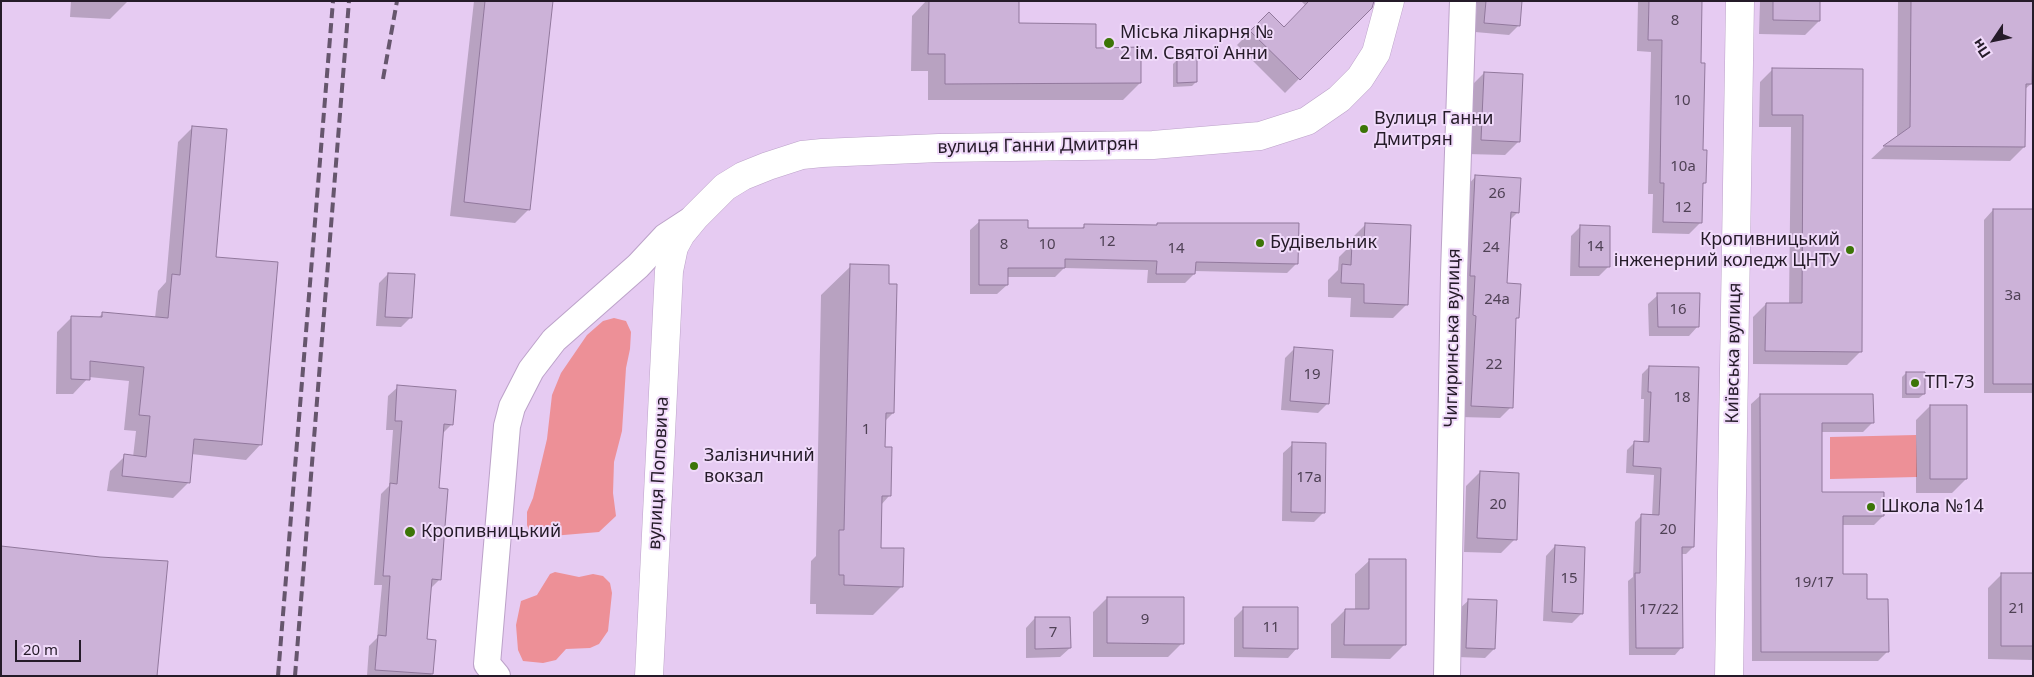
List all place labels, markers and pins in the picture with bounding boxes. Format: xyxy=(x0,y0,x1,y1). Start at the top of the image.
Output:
place label: Міська лікарня № 2 ім. Святої Анни xyxy=(1120,22,1273,64)
marker: Міська лікарня № 2 ім. Святої Анни xyxy=(1102,36,1116,50)
place label: Вулиця Ганни Дмитрян xyxy=(1374,108,1494,150)
marker: Вулиця Ганни Дмитрян xyxy=(1358,123,1370,135)
place label: Кропивницький інженерний коледж ЦНТУ xyxy=(1614,229,1840,272)
place label: Будівельник xyxy=(1270,232,1377,254)
marker: Будівельник xyxy=(1254,237,1266,249)
marker: Кропивницький інженерний коледж ЦНТУ xyxy=(1844,244,1856,256)
place label: ТП-73 xyxy=(1925,372,1975,394)
marker: ТП-73 xyxy=(1909,377,1921,389)
place label: Залізничний вокзал xyxy=(704,445,815,488)
marker: Залізничний вокзал xyxy=(688,460,700,472)
place label: Школа №14 xyxy=(1881,496,1984,518)
marker: Школа №14 xyxy=(1865,501,1877,513)
place label: Кропивницький xyxy=(421,521,561,543)
marker: Кропивницький xyxy=(403,525,417,539)

